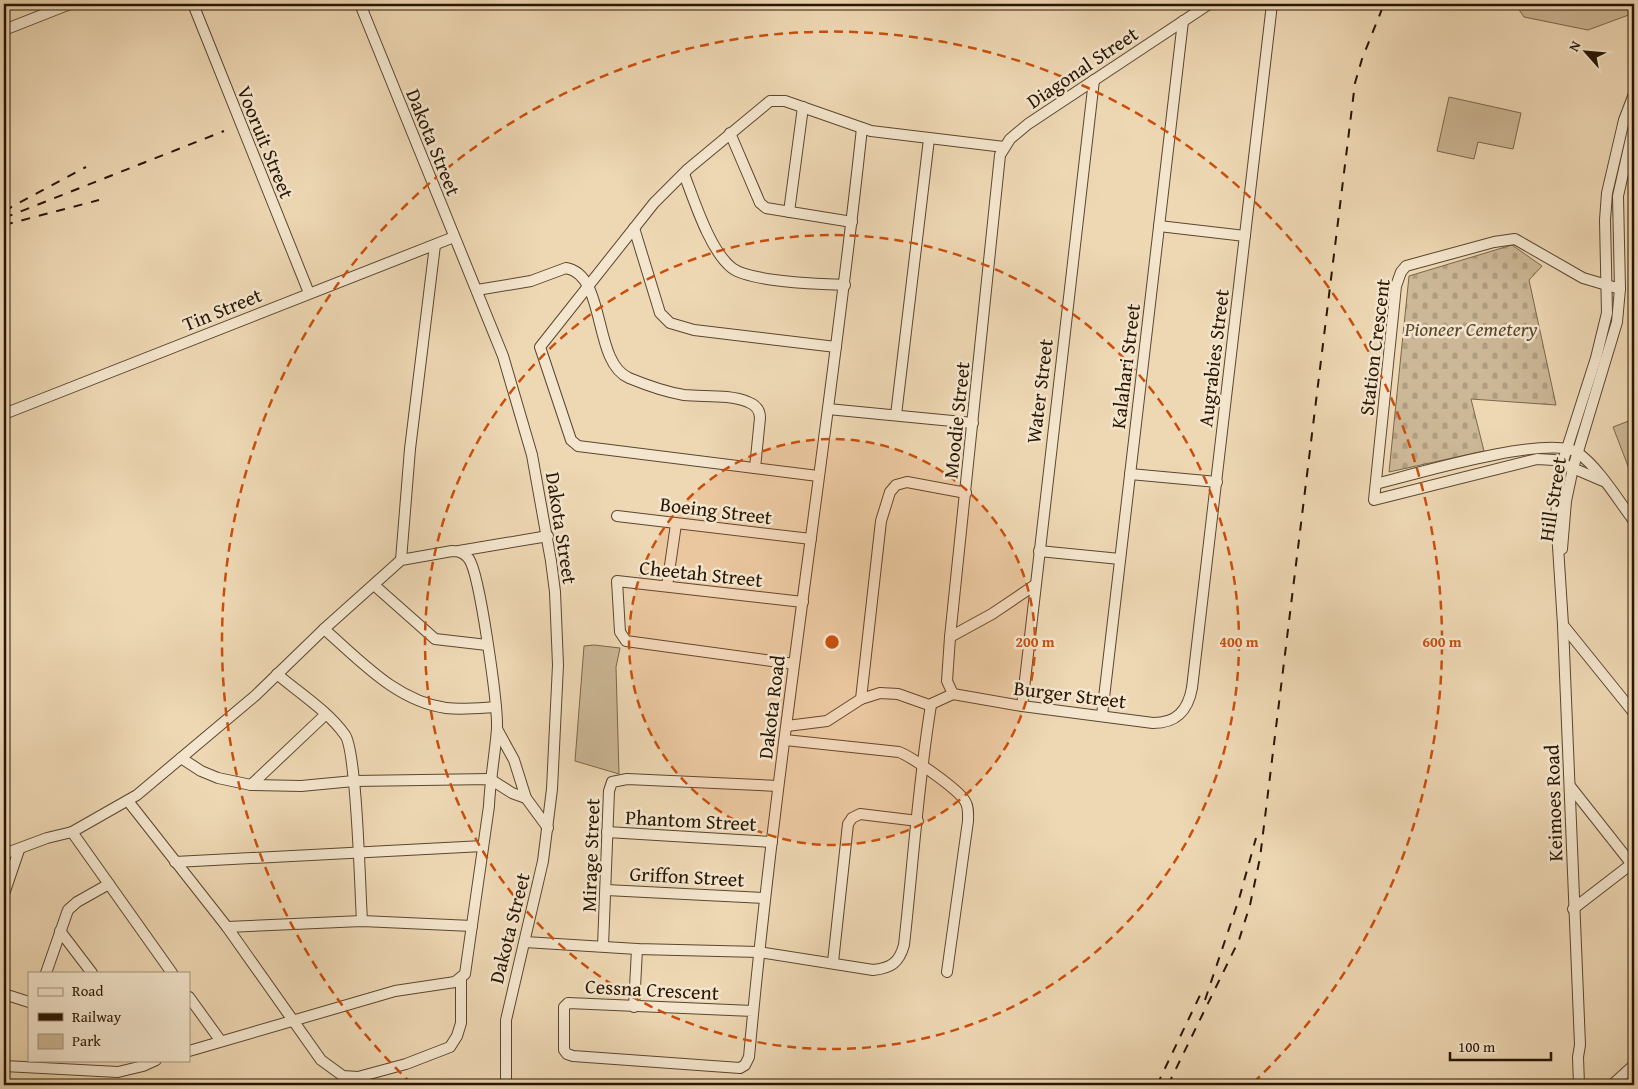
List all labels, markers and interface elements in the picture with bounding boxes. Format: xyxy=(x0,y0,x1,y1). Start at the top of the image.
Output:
street label: Diagonal Street xyxy=(1021,19,1143,115)
north arrow xyxy=(1560,28,1610,78)
text: N xyxy=(1563,37,1586,55)
street label: Vooruit Street xyxy=(230,81,302,203)
street label: Dakota Street xyxy=(399,84,469,200)
street label: Station Crescent xyxy=(1351,277,1397,417)
street label: Tin Street xyxy=(178,280,266,338)
street label: Augrabies Street xyxy=(1190,287,1236,429)
street label: Kalahari Street xyxy=(1103,302,1147,430)
park label: Pioneer Cemetery xyxy=(1404,314,1537,343)
street label: Water Street xyxy=(1018,337,1060,445)
street label: Moodie Street xyxy=(935,360,977,480)
street label: Hill Street xyxy=(1531,455,1573,543)
street label: Dakota Street xyxy=(539,470,585,586)
street label: Boeing Street xyxy=(658,489,774,531)
street label: Cheetah Street xyxy=(638,552,764,594)
text: 200 m xyxy=(1015,631,1055,652)
text: 400 m xyxy=(1219,631,1259,652)
text: 600 m xyxy=(1422,631,1462,652)
centre of rings xyxy=(823,633,841,651)
street label: Dakota Road xyxy=(750,653,792,761)
street label: Burger Street xyxy=(1012,673,1128,715)
street label: Keimoes Road xyxy=(1536,744,1570,862)
street label: Mirage Street xyxy=(574,798,606,912)
street label: Phantom Street xyxy=(625,802,757,838)
street label: Griffon Street xyxy=(629,859,745,893)
street label: Dakota Street xyxy=(481,870,537,986)
street label: Cessna Crescent xyxy=(584,971,720,1007)
legend xyxy=(28,972,190,1062)
text: Road xyxy=(72,980,103,1001)
text: Railway xyxy=(72,1006,122,1027)
scale bar xyxy=(1450,1029,1552,1061)
text: Park xyxy=(72,1030,101,1051)
text: 100 m xyxy=(1458,1036,1496,1057)

